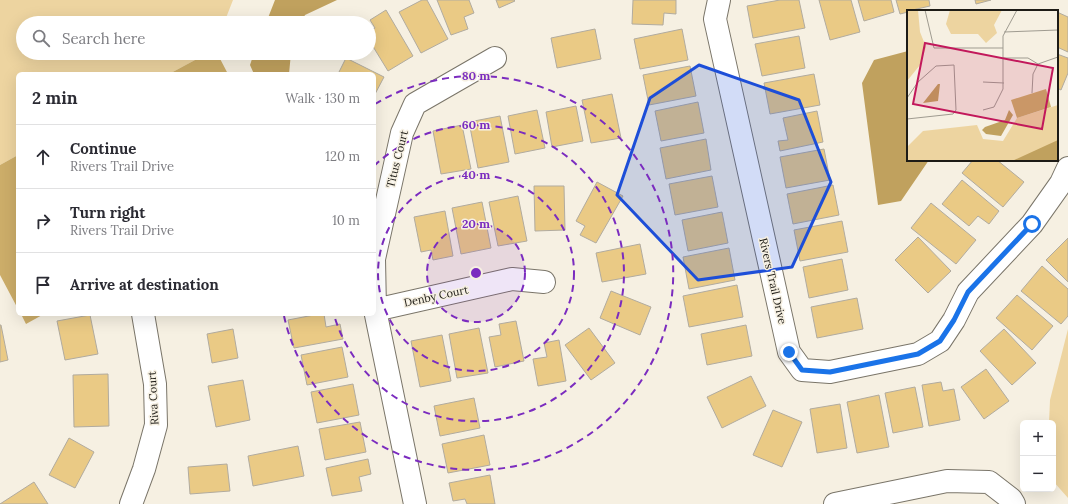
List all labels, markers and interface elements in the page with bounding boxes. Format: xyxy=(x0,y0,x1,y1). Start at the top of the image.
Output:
inset map xyxy=(907,10,1058,161)
search box xyxy=(16,16,376,60)
icon: search xyxy=(30,27,52,49)
text: Search here xyxy=(62,29,145,48)
text: 80 m xyxy=(462,68,490,83)
text: 2 min xyxy=(32,87,78,109)
text: Walk · 130 m xyxy=(285,90,360,107)
text: 60 m xyxy=(462,117,490,132)
street label: Titus Court xyxy=(383,128,411,189)
text: Continue xyxy=(70,139,136,158)
icon: ahead xyxy=(32,146,54,168)
text: 120 m xyxy=(325,148,360,165)
text: Rivers Trail Drive xyxy=(70,158,174,175)
text: 40 m xyxy=(462,167,490,182)
text: Turn right xyxy=(70,203,146,222)
icon: right xyxy=(32,210,54,232)
text: 10 m xyxy=(332,212,360,229)
route start xyxy=(1023,215,1041,233)
text: 20 m xyxy=(462,216,490,231)
text: Rivers Trail Drive xyxy=(70,222,174,239)
street label: Rivers Trail Drive xyxy=(756,237,790,325)
centre of rings xyxy=(469,266,483,280)
icon: arrive xyxy=(32,274,54,296)
text: Arrive at destination xyxy=(70,275,219,294)
street label: Denby Court xyxy=(402,282,470,310)
route end xyxy=(780,343,798,361)
street label: Riva Court xyxy=(145,370,161,425)
map controls xyxy=(1020,420,1056,492)
button: + xyxy=(1020,420,1056,456)
button: − xyxy=(1020,456,1056,492)

